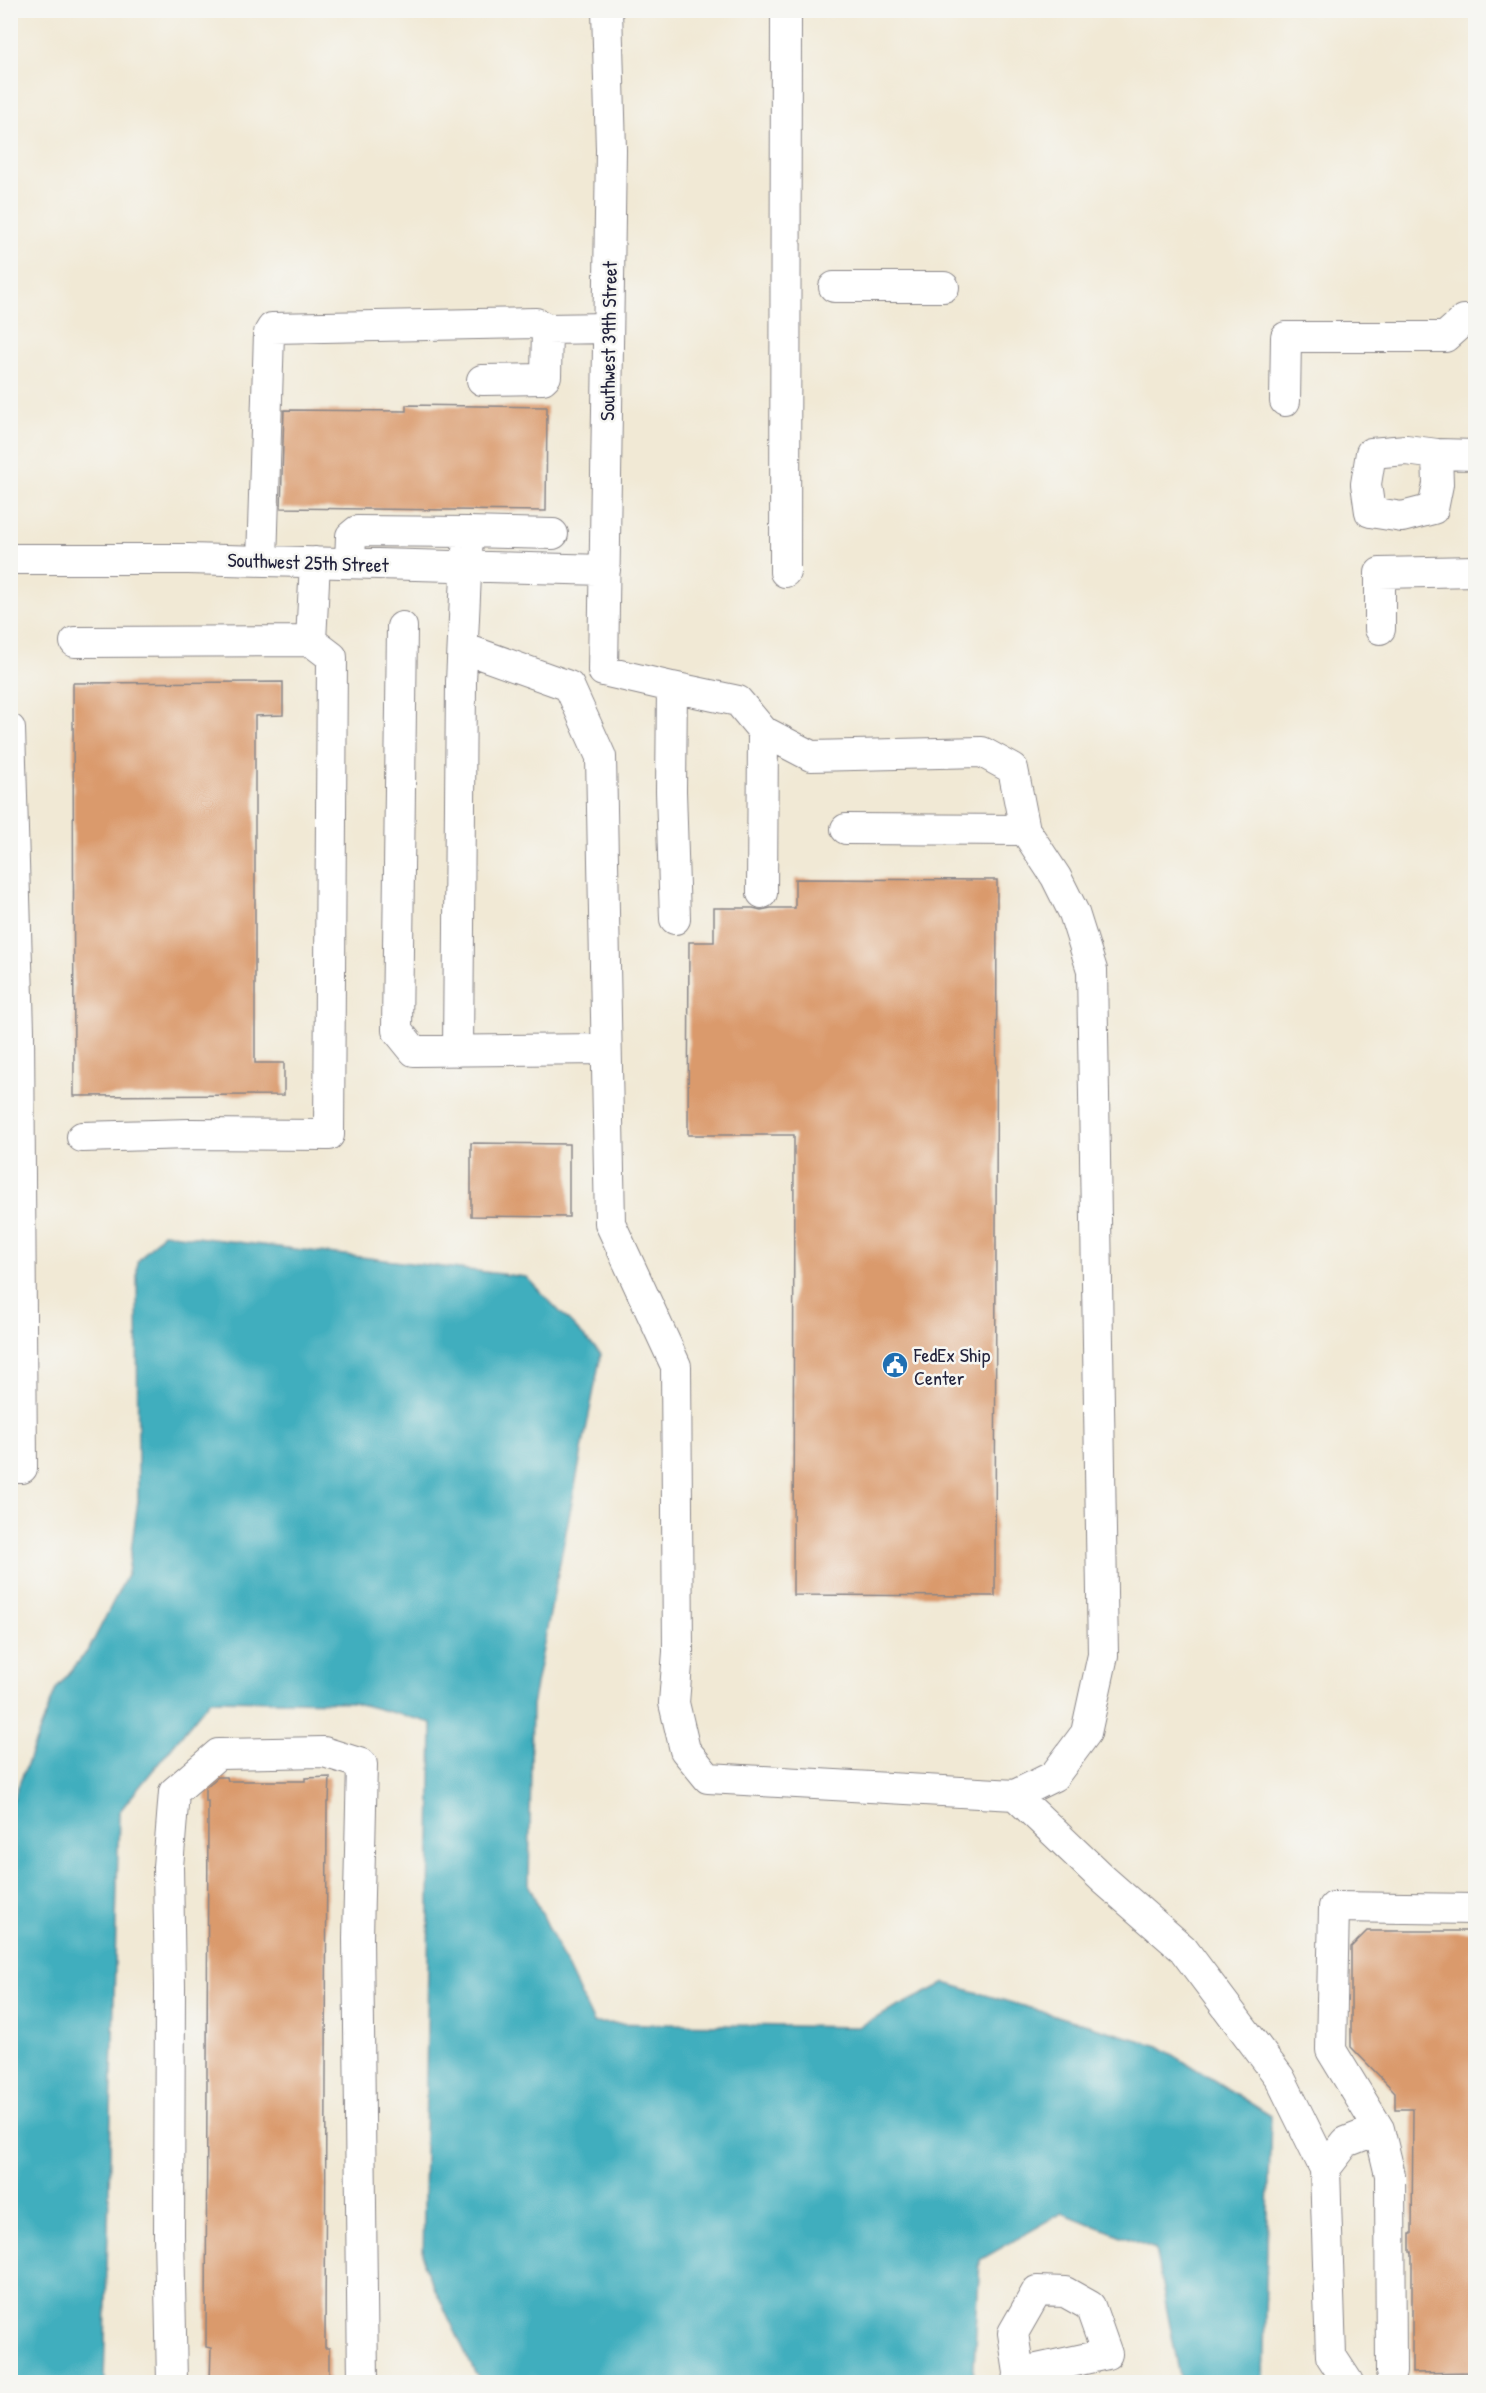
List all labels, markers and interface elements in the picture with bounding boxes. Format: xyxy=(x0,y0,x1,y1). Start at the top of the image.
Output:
street label: Southwest 39th Street xyxy=(593,260,623,421)
street label: Southwest 25th Street xyxy=(227,546,390,578)
place label: FedEx Ship Center xyxy=(913,1341,991,1391)
public building icon: FedEx Ship Center xyxy=(880,1350,910,1380)

